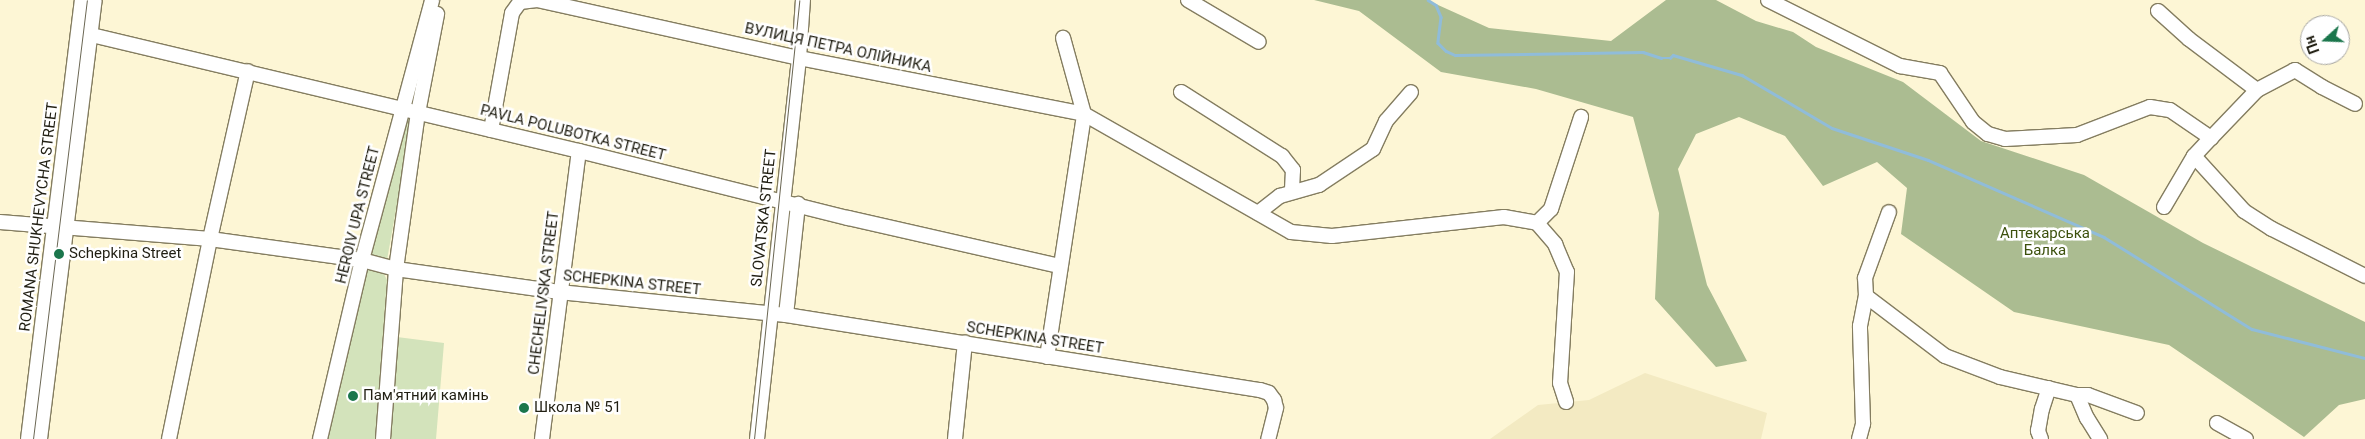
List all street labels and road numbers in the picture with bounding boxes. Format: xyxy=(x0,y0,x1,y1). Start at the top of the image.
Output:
street label: ВУЛИЦЯ ПЕТРА ОЛІЙНИКА xyxy=(743,19,933,77)
street label: ROMANA SHUKHEVYCHA STREET xyxy=(16,101,62,333)
street label: PAVLA POLUBOTKA STREET xyxy=(478,101,668,165)
street label: HEROIV UPA STREET xyxy=(332,144,384,286)
street label: SLOVATSKA STREET xyxy=(748,148,780,288)
street label: CHECHELIVSKA STREET xyxy=(525,210,563,376)
street label: SCHEPKINA STREET xyxy=(562,267,702,299)
street label: SCHEPKINA STREET xyxy=(965,318,1105,358)

